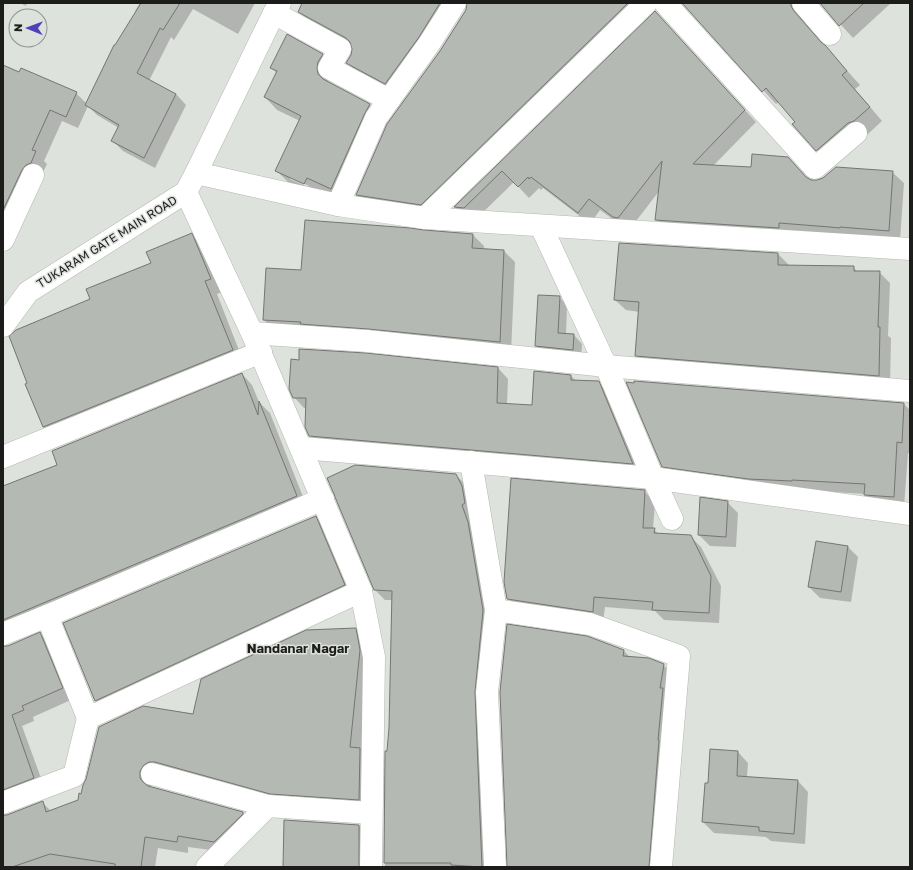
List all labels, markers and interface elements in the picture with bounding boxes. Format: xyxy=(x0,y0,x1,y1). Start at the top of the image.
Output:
north arrow xyxy=(8,8,48,48)
text: N xyxy=(11,24,24,32)
street label: TUKARAM GATE MAIN ROAD xyxy=(34,192,180,291)
district label: Nandanar Nagar xyxy=(247,640,349,656)

